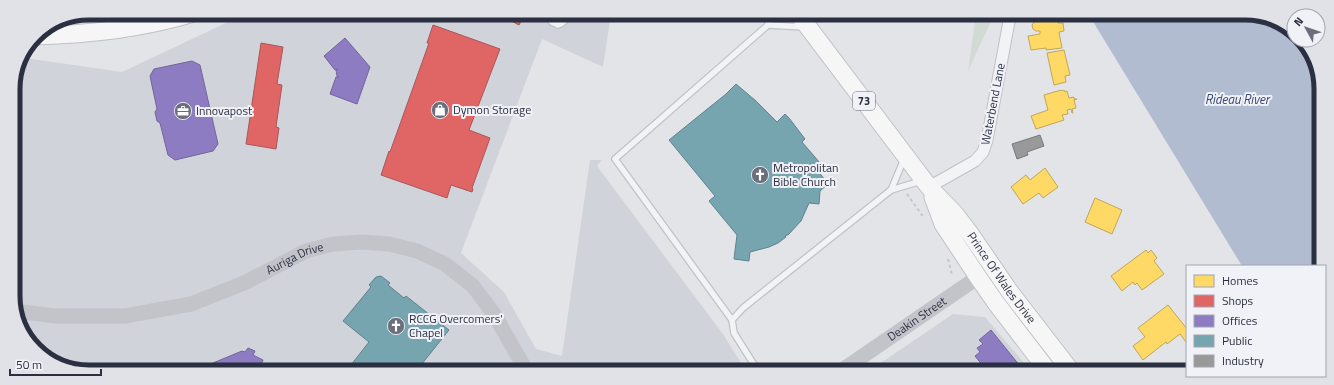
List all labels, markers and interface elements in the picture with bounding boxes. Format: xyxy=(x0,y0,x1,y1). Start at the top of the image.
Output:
north arrow xyxy=(1286,8,1326,48)
text: N xyxy=(1290,14,1307,30)
street label: Waterbend Lane xyxy=(975,61,1010,146)
water label: Rideau River xyxy=(1205,89,1271,109)
road number: 73 xyxy=(853,92,875,110)
shop icon: Dymon Storage xyxy=(430,100,450,120)
place label: Dymon Storage xyxy=(453,100,531,119)
office icon: Innovapost xyxy=(173,101,193,121)
place label: Innovapost xyxy=(196,101,253,120)
place label: Metropolitan Bible Church xyxy=(773,158,838,191)
church icon: Metropolitan Bible Church xyxy=(750,165,770,185)
street label: Prince Of Wales Drive xyxy=(963,228,1041,327)
street label: Auriga Drive xyxy=(262,237,325,279)
legend xyxy=(1186,265,1326,377)
text: Homes xyxy=(1222,271,1258,290)
street label: Deakin Street xyxy=(883,291,951,346)
text: Shops xyxy=(1222,291,1254,310)
place label: RCCG Overcomers' Chapel xyxy=(409,309,503,342)
text: Offices xyxy=(1222,311,1258,330)
church icon: RCCG Overcomers' Chapel xyxy=(386,316,406,336)
text: Public xyxy=(1222,331,1252,350)
scale bar xyxy=(10,351,101,377)
text: Industry xyxy=(1222,351,1264,370)
text: 50 m xyxy=(16,355,42,374)

